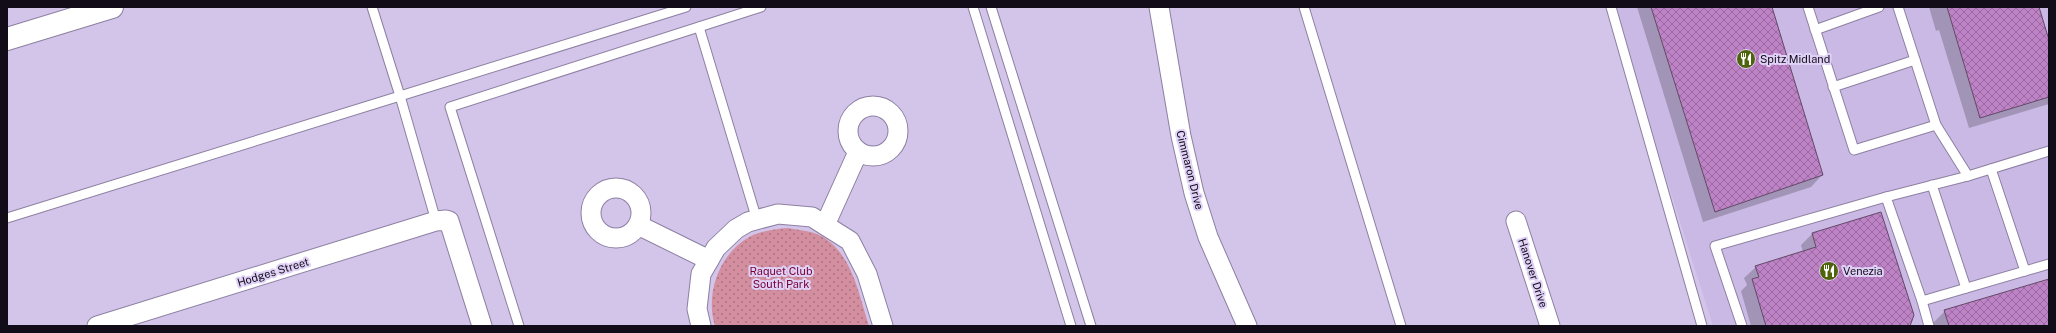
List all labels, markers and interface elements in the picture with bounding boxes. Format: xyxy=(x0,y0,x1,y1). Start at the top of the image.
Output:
restaurant icon: Spitz Midland xyxy=(1735,48,1757,70)
place label: Spitz Midland xyxy=(1760,53,1830,65)
street label: Cimmaron Drive xyxy=(1174,129,1206,211)
street label: Hanover Drive xyxy=(1516,237,1550,309)
street label: Hodges Street xyxy=(236,255,310,289)
restaurant icon: Venezia xyxy=(1818,260,1840,282)
park label: Raquet Club South Park xyxy=(749,265,813,290)
place label: Venezia xyxy=(1843,265,1883,277)

